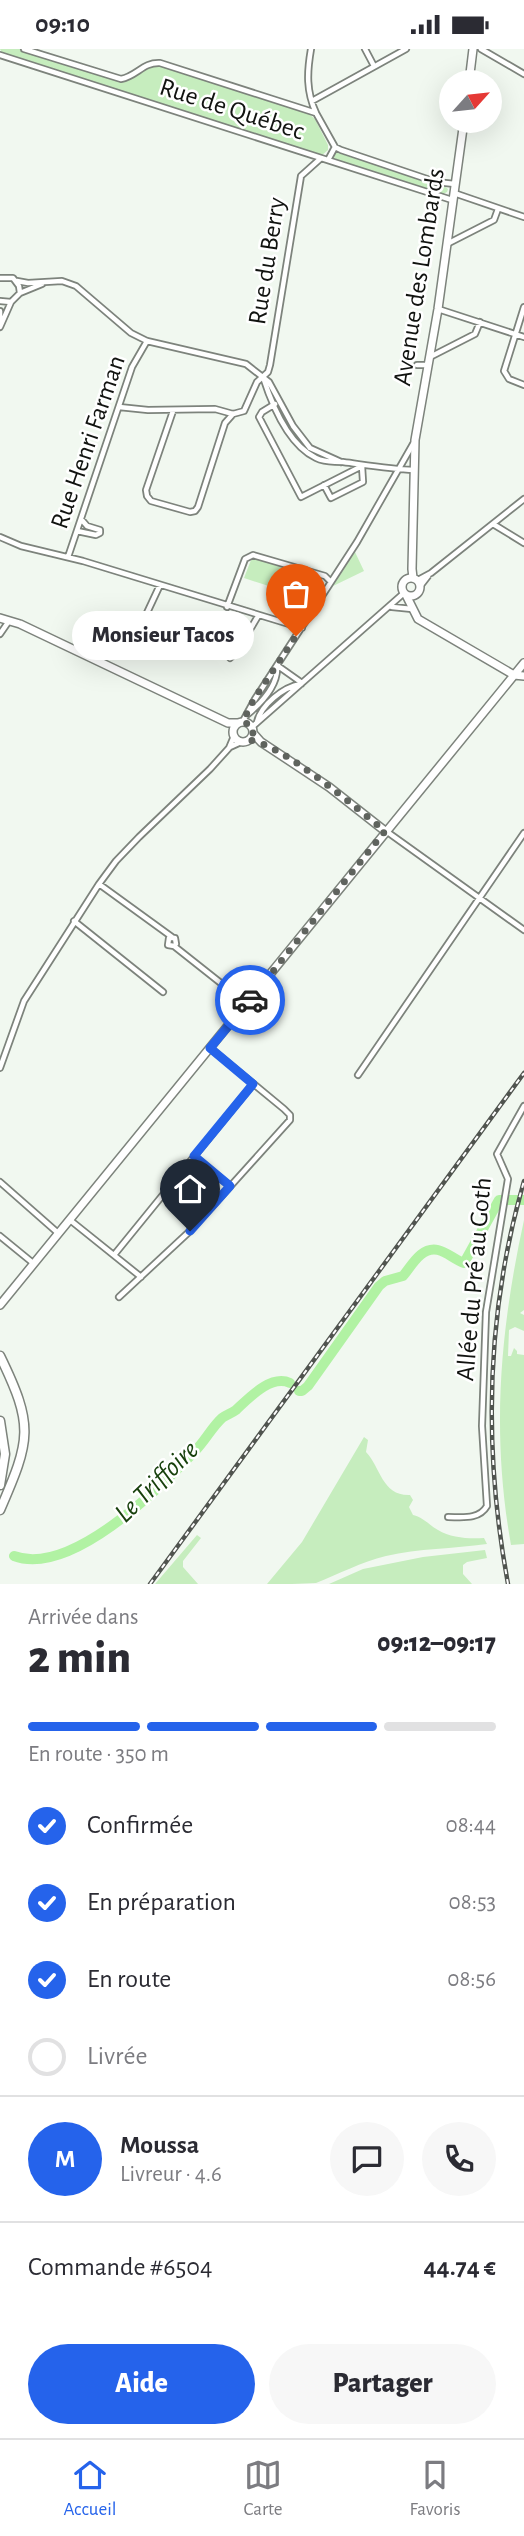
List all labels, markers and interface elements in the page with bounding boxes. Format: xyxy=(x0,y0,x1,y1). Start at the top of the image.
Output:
text: 09:10 xyxy=(35,11,90,37)
north arrow xyxy=(439,70,502,133)
map controls xyxy=(439,70,502,133)
street label: Rue de Québec xyxy=(156,73,308,145)
street label: Avenue des Lombards xyxy=(389,166,449,388)
street label: Rue du Berry xyxy=(244,196,290,326)
street label: Rue Henri Farman xyxy=(46,352,130,532)
pin xyxy=(266,564,326,636)
icon: bag xyxy=(277,575,315,613)
callout: Monsieur Tacos xyxy=(72,611,254,661)
text: Monsieur Tacos xyxy=(92,624,234,647)
courier xyxy=(215,965,285,1035)
icon: car xyxy=(231,981,269,1019)
pin xyxy=(160,1159,220,1231)
icon: home xyxy=(171,1170,209,1208)
street label: Allée du Pré au Goth xyxy=(452,1176,496,1382)
water label: Le Triffoire xyxy=(110,1436,204,1528)
text: Arrivée dans xyxy=(28,1606,139,1629)
text: 09:12–09:17 xyxy=(377,1630,496,1656)
text: 2 min xyxy=(28,1635,131,1681)
text: En route · 350 m xyxy=(28,1743,169,1766)
icon: check xyxy=(28,1807,66,1845)
text: Confirmée xyxy=(87,1812,193,1838)
text: 08:44 xyxy=(446,1814,496,1837)
icon: check xyxy=(28,1884,66,1922)
text: En préparation xyxy=(87,1889,236,1915)
text: 08:53 xyxy=(449,1891,496,1914)
icon: check xyxy=(28,1961,66,1999)
text: En route xyxy=(87,1966,171,1992)
text: 08:56 xyxy=(447,1968,496,1991)
text: Livrée xyxy=(87,2043,147,2069)
button: chat xyxy=(330,2122,404,2196)
button: phone xyxy=(422,2122,496,2196)
text: Moussa xyxy=(120,2132,199,2158)
text: M xyxy=(55,2146,75,2172)
text: Livreur · 4.6 xyxy=(120,2163,222,2186)
text: Commande #6504 xyxy=(28,2254,213,2280)
text: 44.74 € xyxy=(424,2254,496,2280)
button: Aide xyxy=(28,2344,255,2424)
button: Partager xyxy=(269,2344,496,2424)
tab: Accueil xyxy=(63,2456,116,2521)
tab: Carte xyxy=(243,2456,283,2521)
tab: Favoris xyxy=(410,2456,461,2521)

